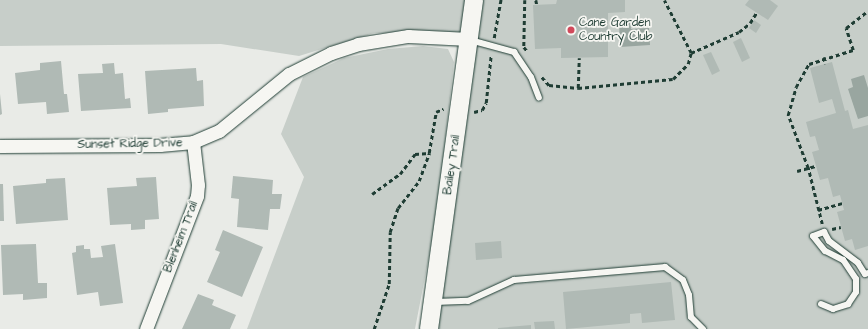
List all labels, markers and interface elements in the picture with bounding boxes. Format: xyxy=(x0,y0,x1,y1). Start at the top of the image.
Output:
place label: Cane Garden Country Club xyxy=(579,16,652,44)
marker: Cane Garden Country Club xyxy=(566,25,576,35)
street label: Bailey Trail xyxy=(441,134,463,196)
street label: Sunset Ridge Drive xyxy=(77,136,183,152)
street label: Blenheim Trail xyxy=(161,199,201,275)

